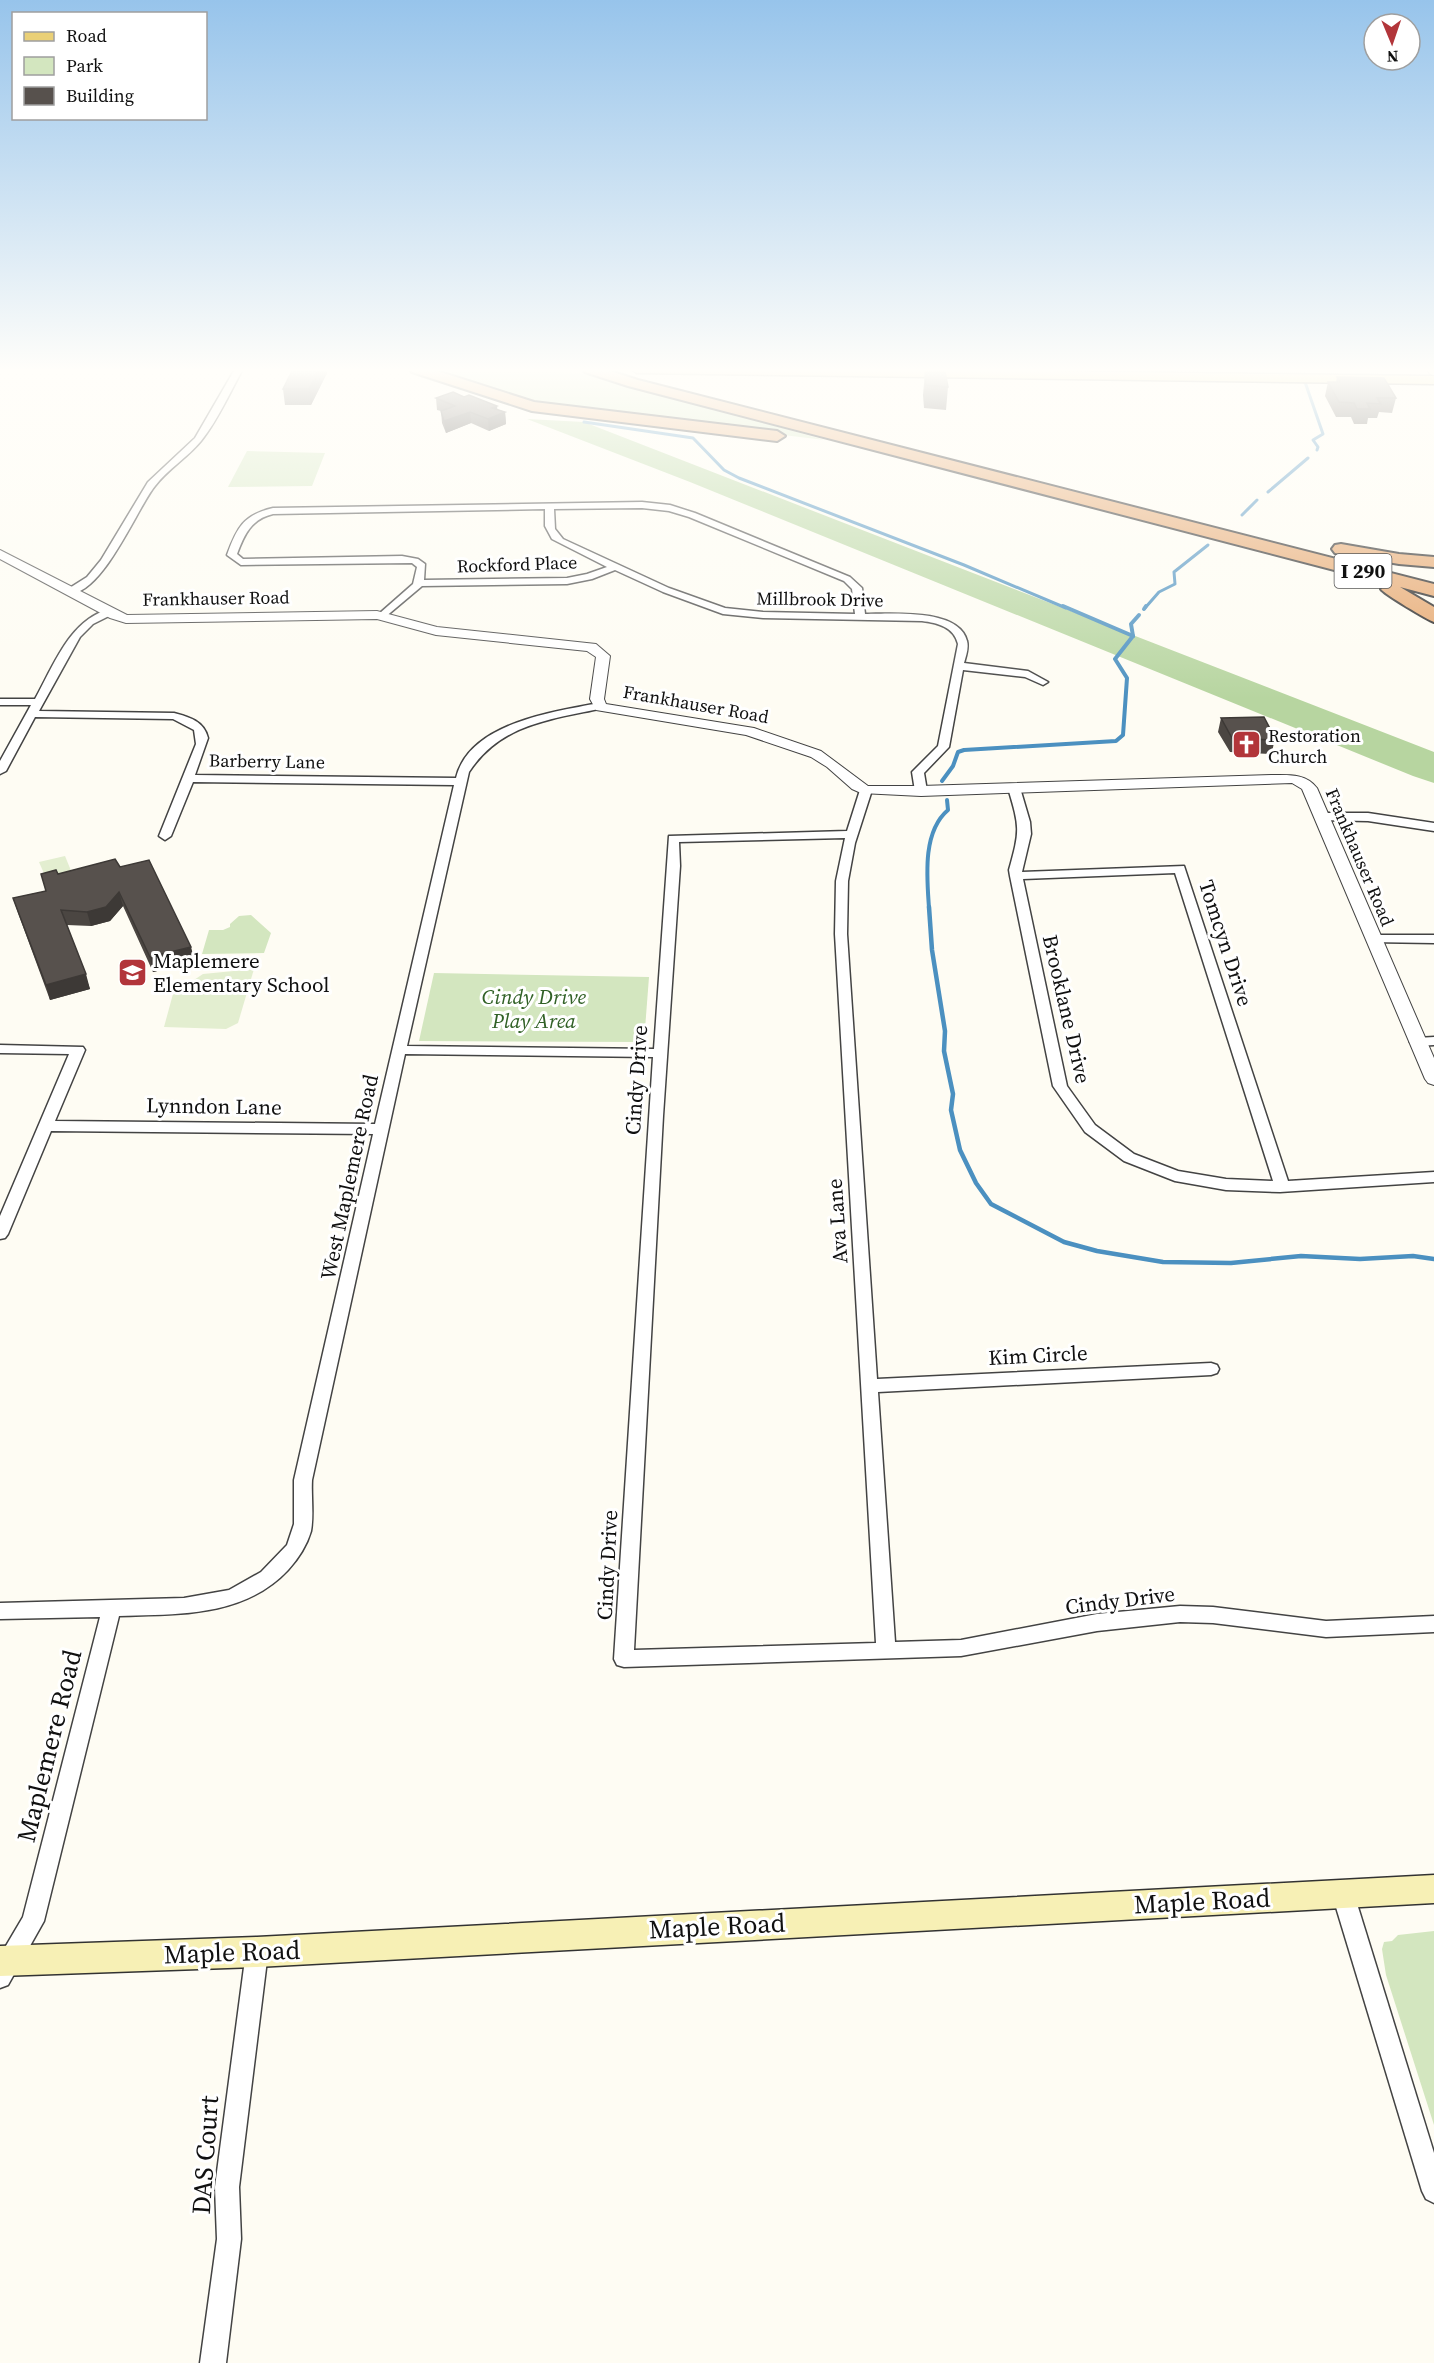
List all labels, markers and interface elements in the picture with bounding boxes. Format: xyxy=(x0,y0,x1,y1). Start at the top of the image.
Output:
legend xyxy=(12,12,207,120)
north arrow xyxy=(1362,12,1422,72)
text: Road xyxy=(66,23,107,48)
text: N xyxy=(1386,46,1399,68)
text: Park xyxy=(66,53,103,78)
text: Building xyxy=(66,83,134,108)
street label: Rockford Place xyxy=(456,549,578,579)
road number: I 290 xyxy=(1334,554,1392,588)
street label: Frankhauser Road xyxy=(142,584,290,612)
street label: Millbrook Drive xyxy=(756,585,884,613)
street label: Frankhauser Road xyxy=(621,679,771,729)
place label: Restoration Church xyxy=(1268,723,1361,769)
church icon: Restoration Church xyxy=(1231,729,1263,761)
street label: Barberry Lane xyxy=(209,747,325,775)
street label: Frankhauser Road xyxy=(1320,784,1400,930)
street label: Tomcyn Drive xyxy=(1192,876,1260,1010)
street label: Brooklane Drive xyxy=(1036,932,1098,1086)
place label: Maplemere Elementary School xyxy=(153,946,330,999)
school or university icon: Maplemere Elementary School xyxy=(116,956,148,988)
park label: Cindy Drive Play Area xyxy=(482,982,587,1035)
street label: Cindy Drive xyxy=(618,1024,654,1136)
street label: West Maplemere Road xyxy=(313,1071,385,1282)
street label: Lynndon Lane xyxy=(146,1090,282,1122)
street label: Ava Lane xyxy=(820,1178,854,1264)
street label: Kim Circle xyxy=(988,1338,1088,1372)
street label: Cindy Drive xyxy=(590,1509,624,1621)
street label: Cindy Drive xyxy=(1064,1579,1176,1621)
street label: Maplemere Road xyxy=(8,1646,90,1846)
street label: Maple Road xyxy=(1133,1879,1271,1923)
street label: Maple Road xyxy=(648,1904,786,1948)
street label: Maple Road xyxy=(163,1932,301,1972)
street label: DAS Court xyxy=(183,2094,227,2216)

